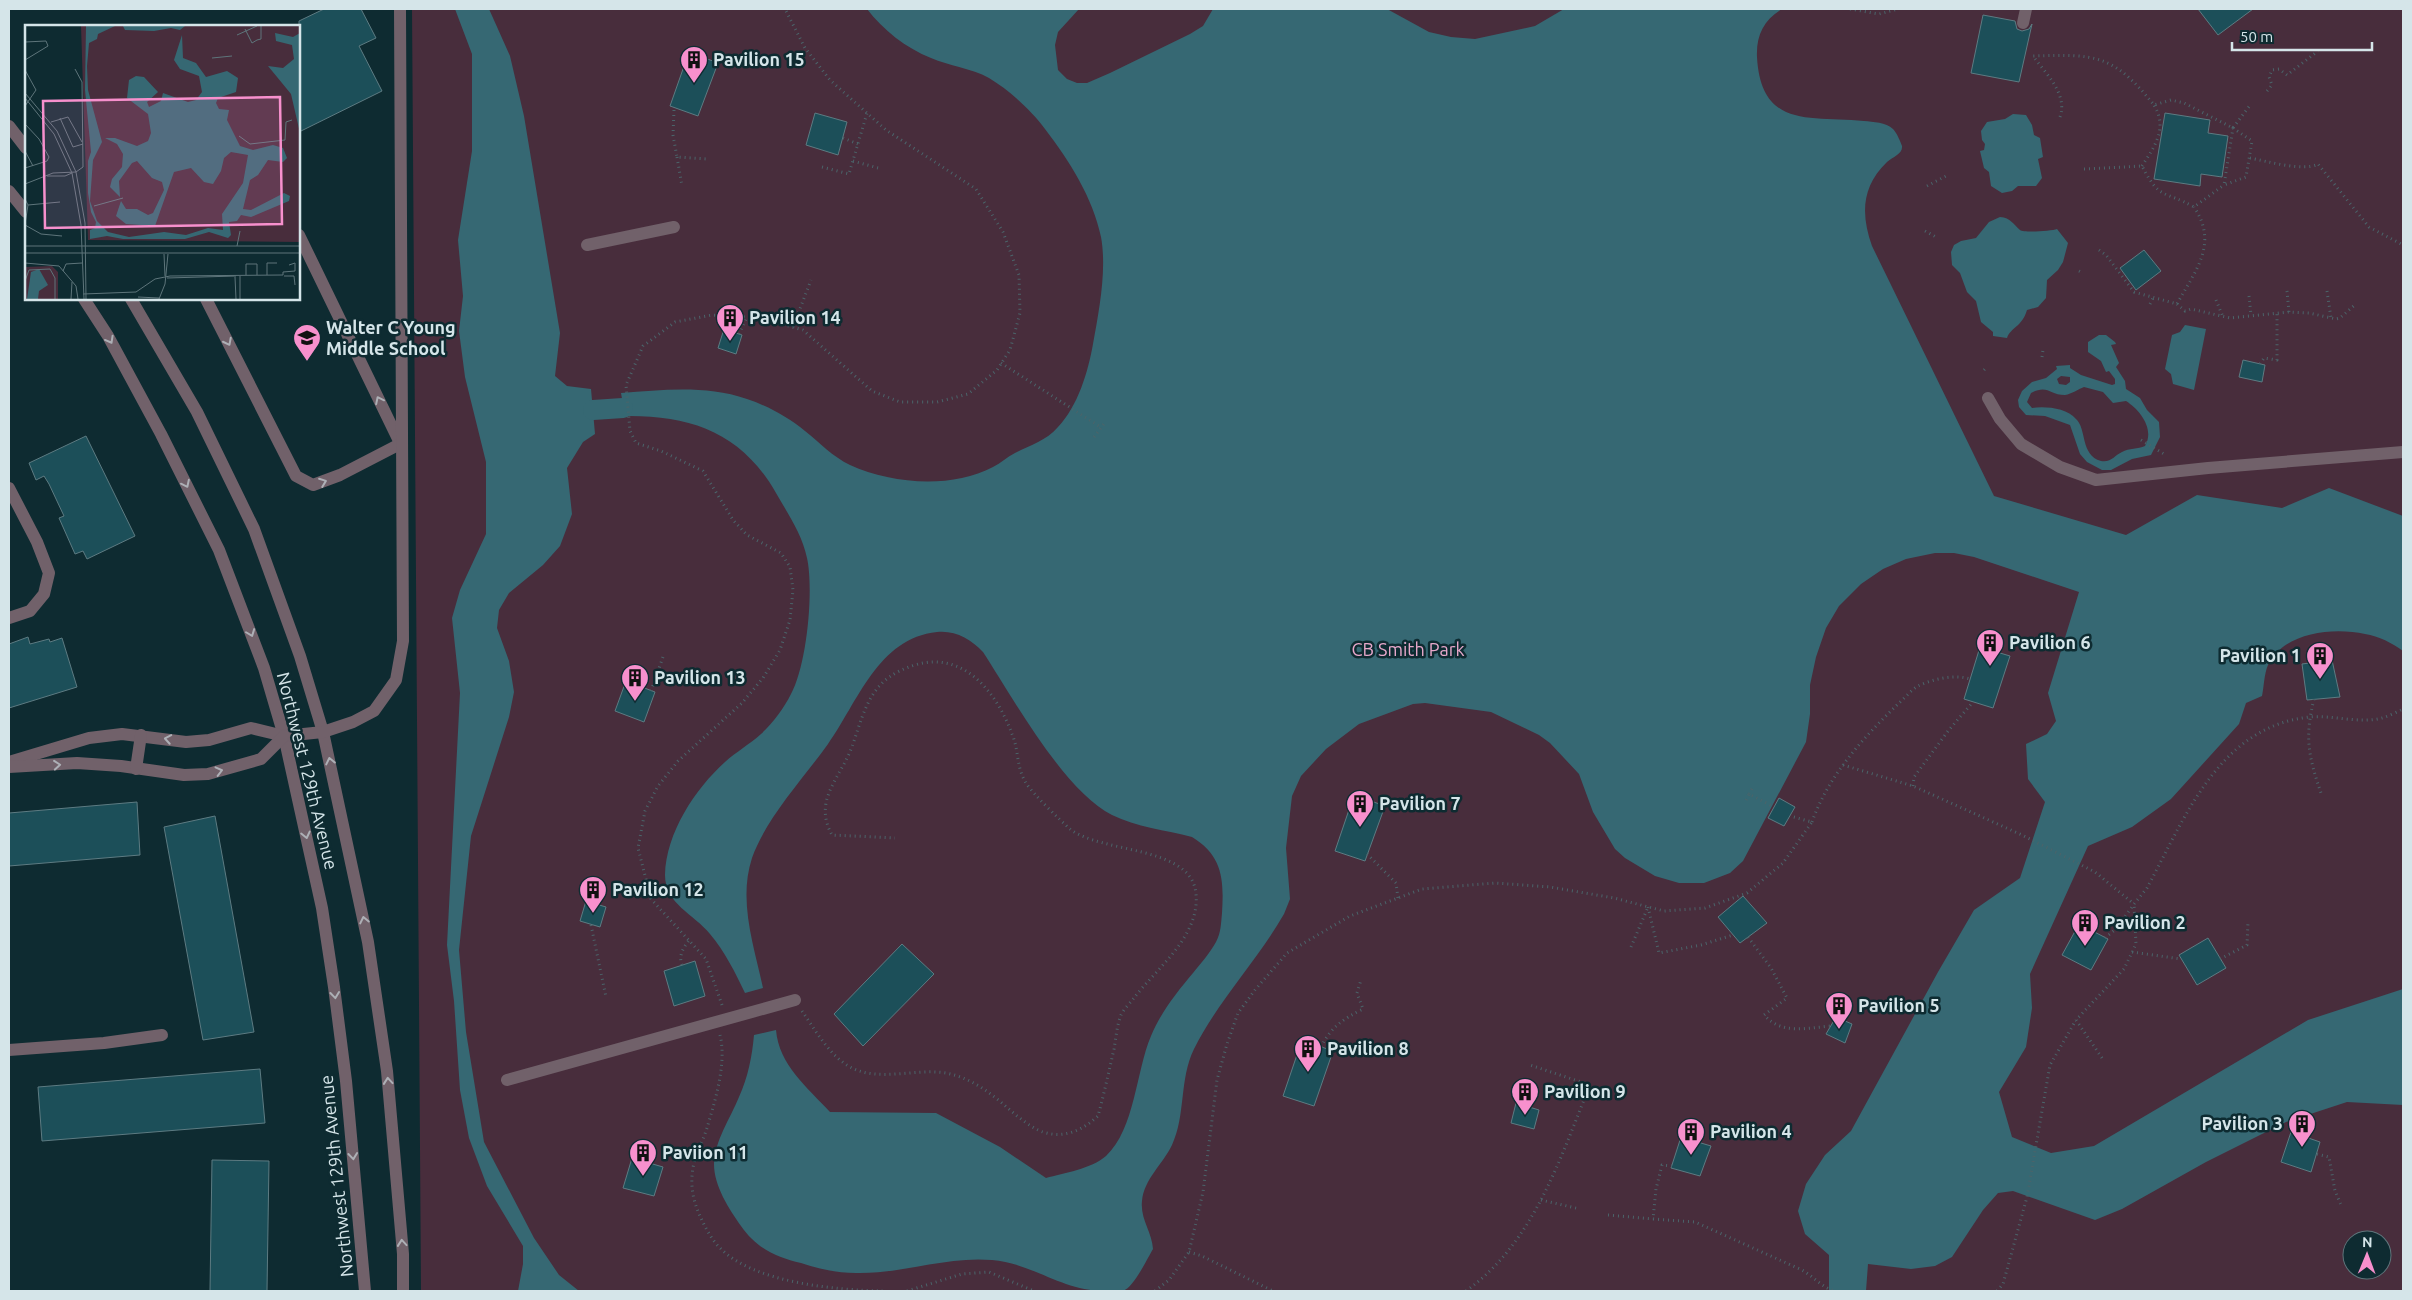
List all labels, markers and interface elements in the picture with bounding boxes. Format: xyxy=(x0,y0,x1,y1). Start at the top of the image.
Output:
scale bar xyxy=(2232,20,2372,52)
inset map xyxy=(25,25,300,300)
text: 50 m xyxy=(2240,28,2273,45)
building icon: Pavilion 15 xyxy=(679,45,709,84)
place label: Pavilion 15 xyxy=(713,49,805,69)
building icon: Pavilion 14 xyxy=(715,303,745,342)
place label: Pavilion 14 xyxy=(749,307,841,327)
place label: Walter C Young Middle School xyxy=(326,317,456,358)
school or university icon: Walter C Young Middle School xyxy=(292,323,322,362)
one-way arrow xyxy=(104,335,114,344)
one-way arrow xyxy=(222,337,232,346)
one-way arrow xyxy=(375,396,385,405)
one-way arrow xyxy=(318,477,326,487)
one-way arrow xyxy=(180,479,190,488)
one-way arrow xyxy=(244,628,255,637)
building icon: Pavilion 6 xyxy=(1975,628,2005,667)
place label: Pavilion 6 xyxy=(2009,632,2091,652)
park label: CB Smith Park xyxy=(1351,639,1465,659)
building icon: Pavilion 1 xyxy=(2305,641,2335,680)
place label: Pavilion 1 xyxy=(2219,645,2301,665)
building icon: Pavilion 13 xyxy=(620,663,650,702)
place label: Pavilion 13 xyxy=(654,667,746,687)
street label: Northwest 129th Avenue xyxy=(274,670,342,872)
one-way arrow xyxy=(164,735,172,745)
one-way arrow xyxy=(325,757,335,766)
one-way arrow xyxy=(54,759,62,770)
one-way arrow xyxy=(214,767,222,777)
building icon: Pavilion 7 xyxy=(1345,789,1375,828)
place label: Pavilion 7 xyxy=(1379,793,1461,813)
one-way arrow xyxy=(300,831,311,840)
building icon: Pavilion 12 xyxy=(578,875,608,914)
place label: Pavilion 12 xyxy=(612,879,704,899)
building icon: Pavilion 2 xyxy=(2070,908,2100,947)
place label: Pavilion 2 xyxy=(2104,912,2186,932)
one-way arrow xyxy=(359,916,370,924)
one-way arrow xyxy=(329,991,340,999)
building icon: Pavilion 5 xyxy=(1824,991,1854,1030)
place label: Pavilion 5 xyxy=(1858,995,1940,1015)
building icon: Pavilion 8 xyxy=(1293,1034,1323,1073)
place label: Pavilion 8 xyxy=(1327,1038,1409,1058)
street label: Northwest 129th Avenue xyxy=(315,1074,357,1278)
one-way arrow xyxy=(382,1076,393,1084)
building icon: Pavilion 9 xyxy=(1510,1077,1540,1116)
place label: Pavilion 9 xyxy=(1544,1081,1626,1101)
building icon: Pavilion 3 xyxy=(2287,1109,2317,1148)
place label: Pavilion 3 xyxy=(2201,1113,2283,1133)
building icon: Pavilion 4 xyxy=(1676,1117,1706,1156)
place label: Pavilion 4 xyxy=(1710,1121,1792,1141)
building icon: Paviion 11 xyxy=(628,1138,658,1177)
place label: Paviion 11 xyxy=(662,1142,748,1162)
one-way arrow xyxy=(348,1153,359,1161)
north arrow xyxy=(2342,1230,2392,1280)
text: N xyxy=(2362,1234,2373,1250)
one-way arrow xyxy=(397,1238,408,1246)

